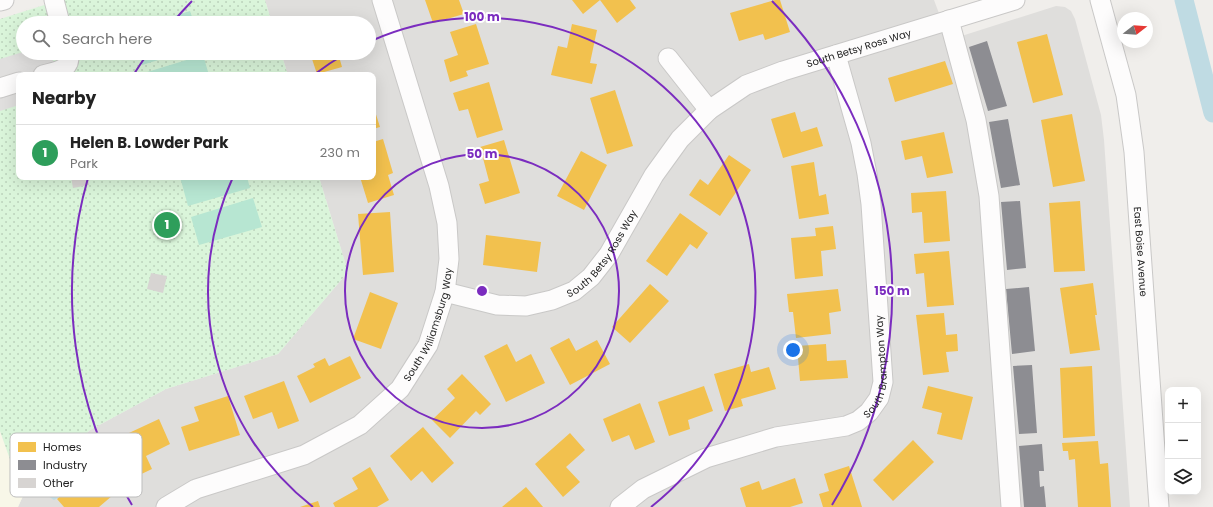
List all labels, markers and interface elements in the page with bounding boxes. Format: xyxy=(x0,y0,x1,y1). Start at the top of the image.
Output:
text: 100 m xyxy=(464,8,500,25)
north arrow xyxy=(1117,12,1153,48)
search box xyxy=(16,16,376,60)
street label: South Betsy Ross Way xyxy=(804,25,913,71)
icon: search xyxy=(30,27,52,49)
text: Search here xyxy=(62,28,152,49)
text: Nearby xyxy=(32,86,96,110)
text: Helen B. Lowder Park xyxy=(70,132,228,153)
text: 1 xyxy=(43,143,47,162)
text: 230 m xyxy=(320,143,360,162)
text: 50 m xyxy=(467,145,498,162)
text: Park xyxy=(70,154,98,173)
street label: South Betsy Ross Way xyxy=(564,206,640,301)
street label: East Boise Avenue xyxy=(1130,206,1152,297)
pin: 1 xyxy=(154,210,180,240)
street label: South Williamsburg Way xyxy=(399,266,455,384)
text: 150 m xyxy=(874,282,910,299)
centre of rings xyxy=(475,284,489,298)
street label: South Brampton Way xyxy=(860,314,891,421)
your location xyxy=(783,340,803,360)
map controls xyxy=(1165,387,1201,495)
button: + xyxy=(1165,387,1201,423)
button: − xyxy=(1165,423,1201,459)
legend xyxy=(10,433,142,497)
text: Homes xyxy=(43,439,82,455)
text: Industry xyxy=(43,457,88,473)
button: layers xyxy=(1165,459,1201,495)
text: Other xyxy=(43,475,74,491)

